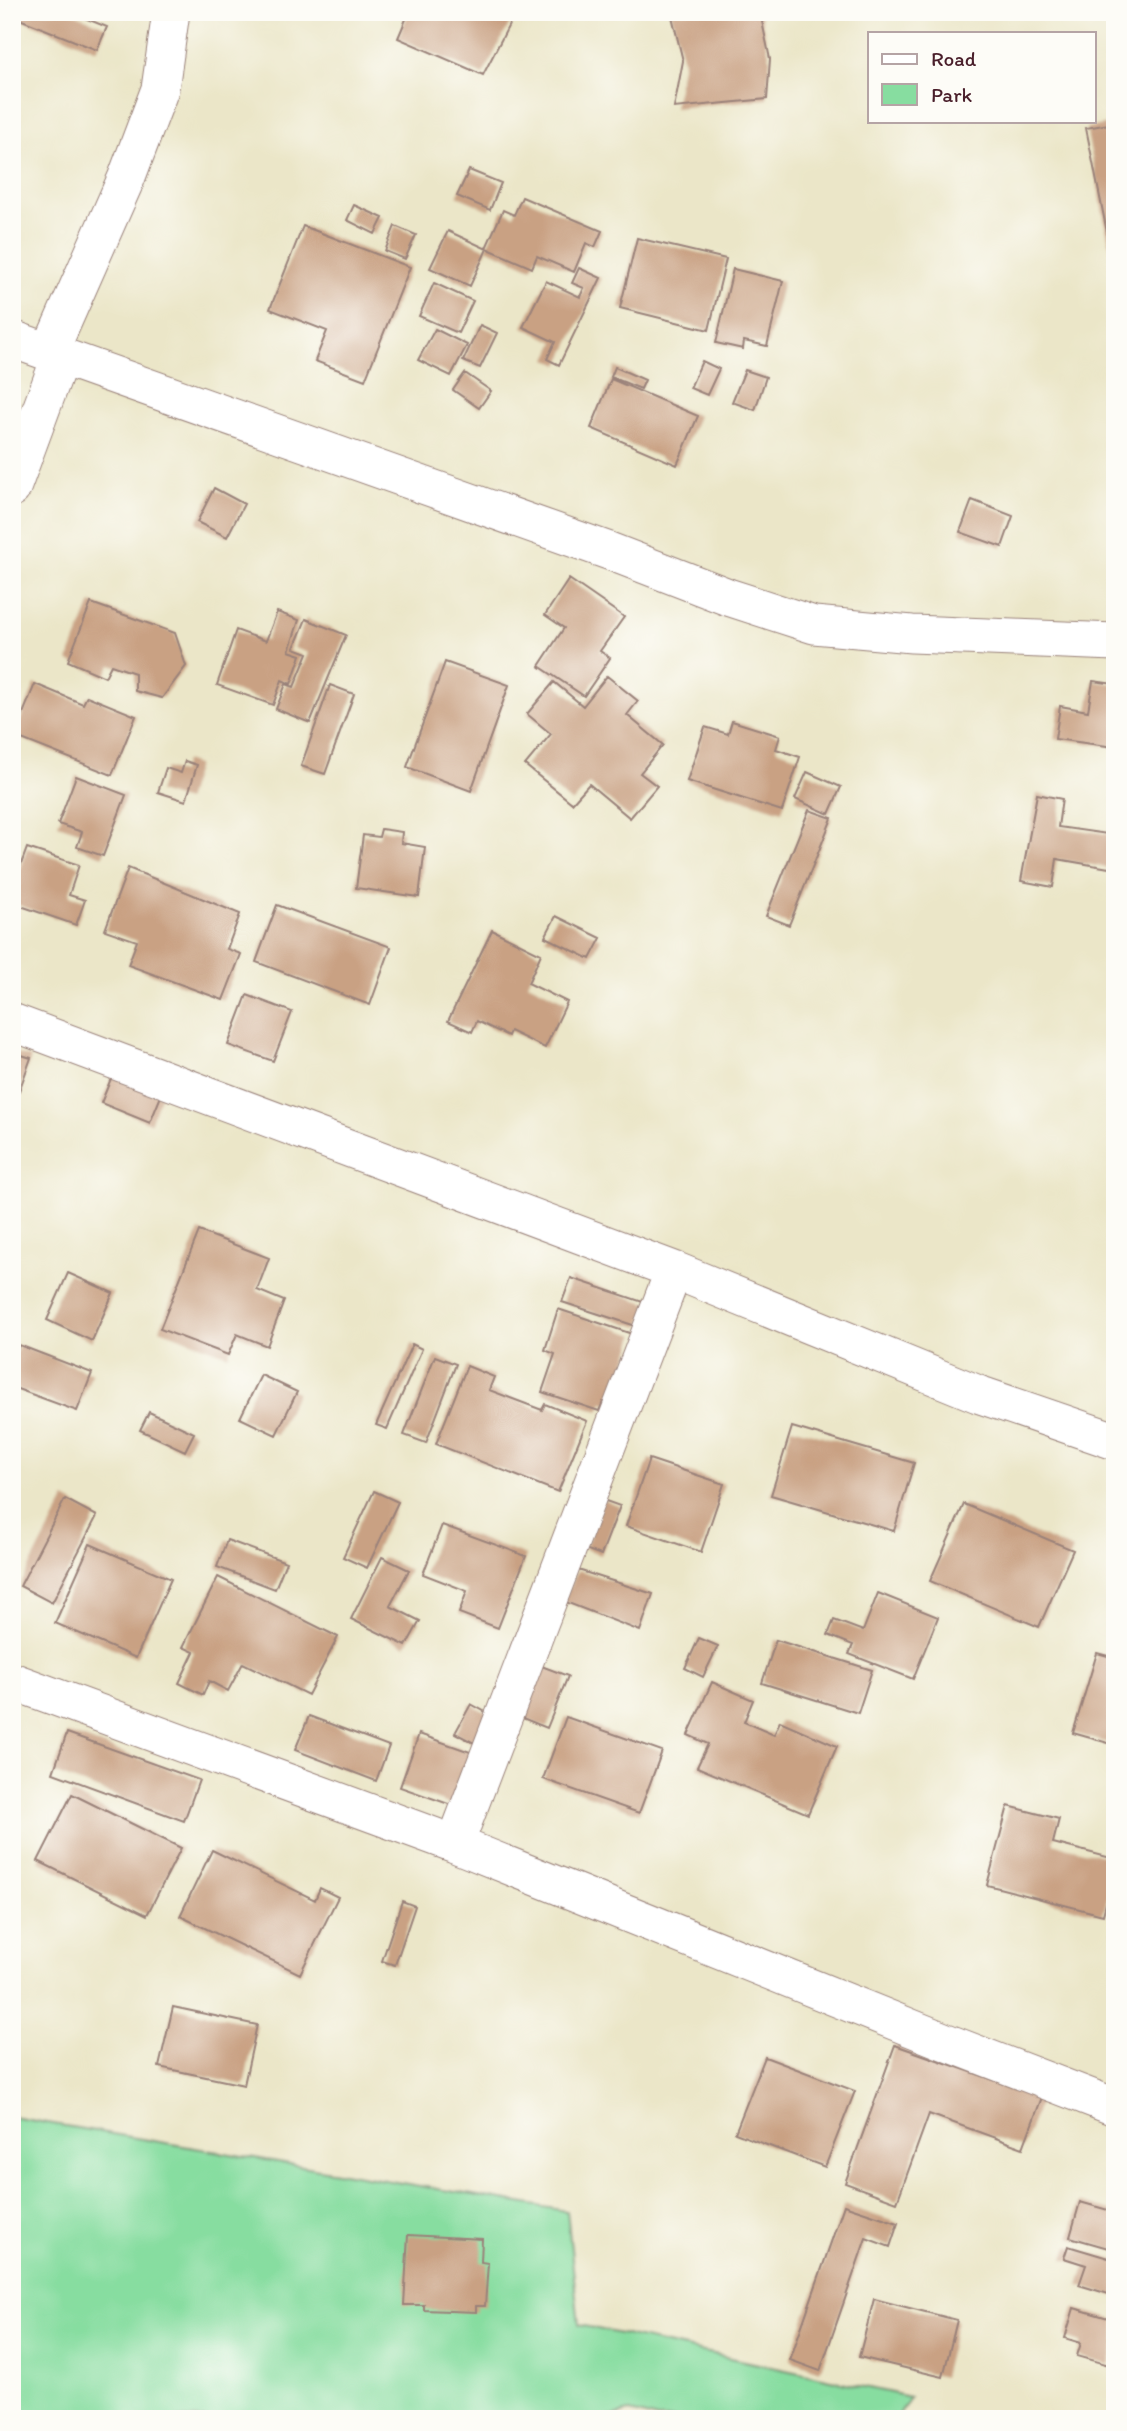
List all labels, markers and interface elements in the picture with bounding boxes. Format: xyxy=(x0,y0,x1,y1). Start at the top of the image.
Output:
legend xyxy=(868,32,1096,122)
text: Road xyxy=(931,46,977,71)
text: Park xyxy=(931,82,973,107)

